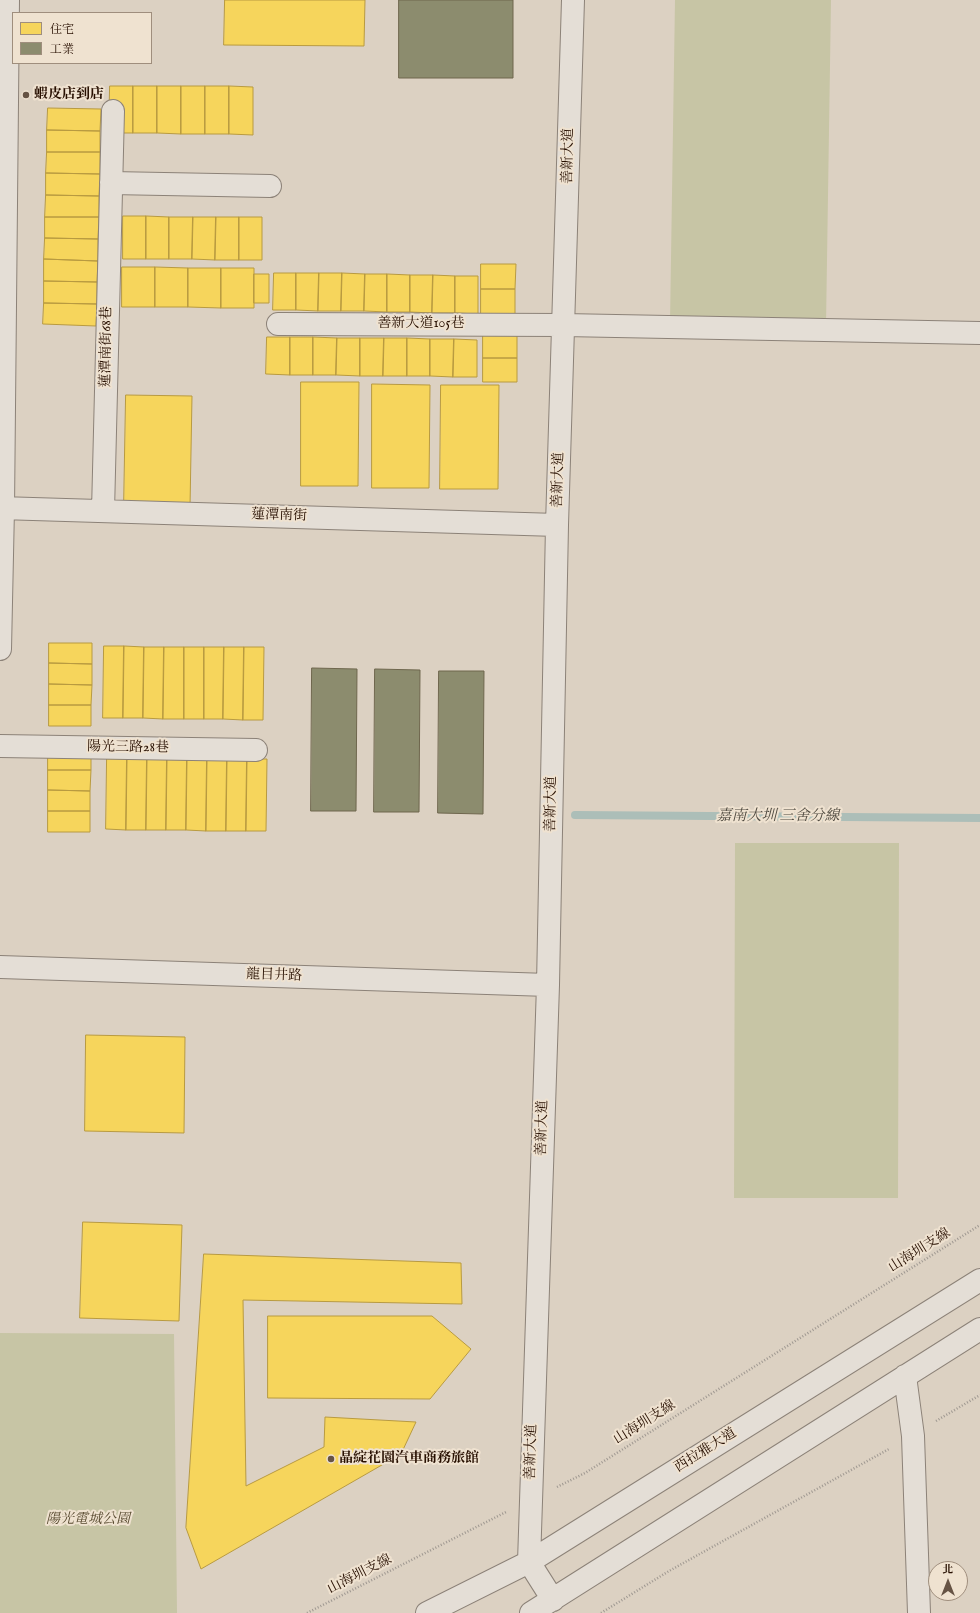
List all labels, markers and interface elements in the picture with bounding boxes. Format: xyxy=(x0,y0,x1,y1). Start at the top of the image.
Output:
legend xyxy=(12,12,152,64)
text: 住宅 xyxy=(50,22,74,37)
text: 工業 xyxy=(50,42,74,57)
place label: 蝦皮店到店 xyxy=(34,87,104,103)
marker: 蝦皮店到店 xyxy=(21,90,31,100)
street label: 善新大道 xyxy=(560,128,578,184)
street label: 蓮潭南街68巷 xyxy=(98,306,116,388)
street label: 善新大道105巷 xyxy=(377,316,465,332)
street label: 善新大道 xyxy=(550,452,568,508)
street label: 蓮潭南街 xyxy=(251,507,307,525)
street label: 陽光三路28巷 xyxy=(87,739,169,757)
street label: 善新大道 xyxy=(543,776,561,832)
water label: 嘉南大圳 三舍分線 xyxy=(716,808,840,826)
street label: 龍目井路 xyxy=(246,967,302,985)
street label: 善新大道 xyxy=(534,1100,552,1156)
street label: 山海圳支線 xyxy=(886,1225,954,1277)
street label: 山海圳支線 xyxy=(611,1397,679,1449)
street label: 善新大道 xyxy=(523,1424,541,1480)
street label: 西拉雅大道 xyxy=(672,1425,740,1477)
place label: 晶綻花園汽車商務旅館 xyxy=(339,1451,479,1467)
marker: 晶綻花園汽車商務旅館 xyxy=(326,1454,336,1464)
park label: 陽光電城公園 xyxy=(46,1512,130,1528)
street label: 山海圳支線 xyxy=(325,1552,395,1598)
north arrow xyxy=(928,1561,968,1601)
text: 北 xyxy=(943,1563,954,1577)

